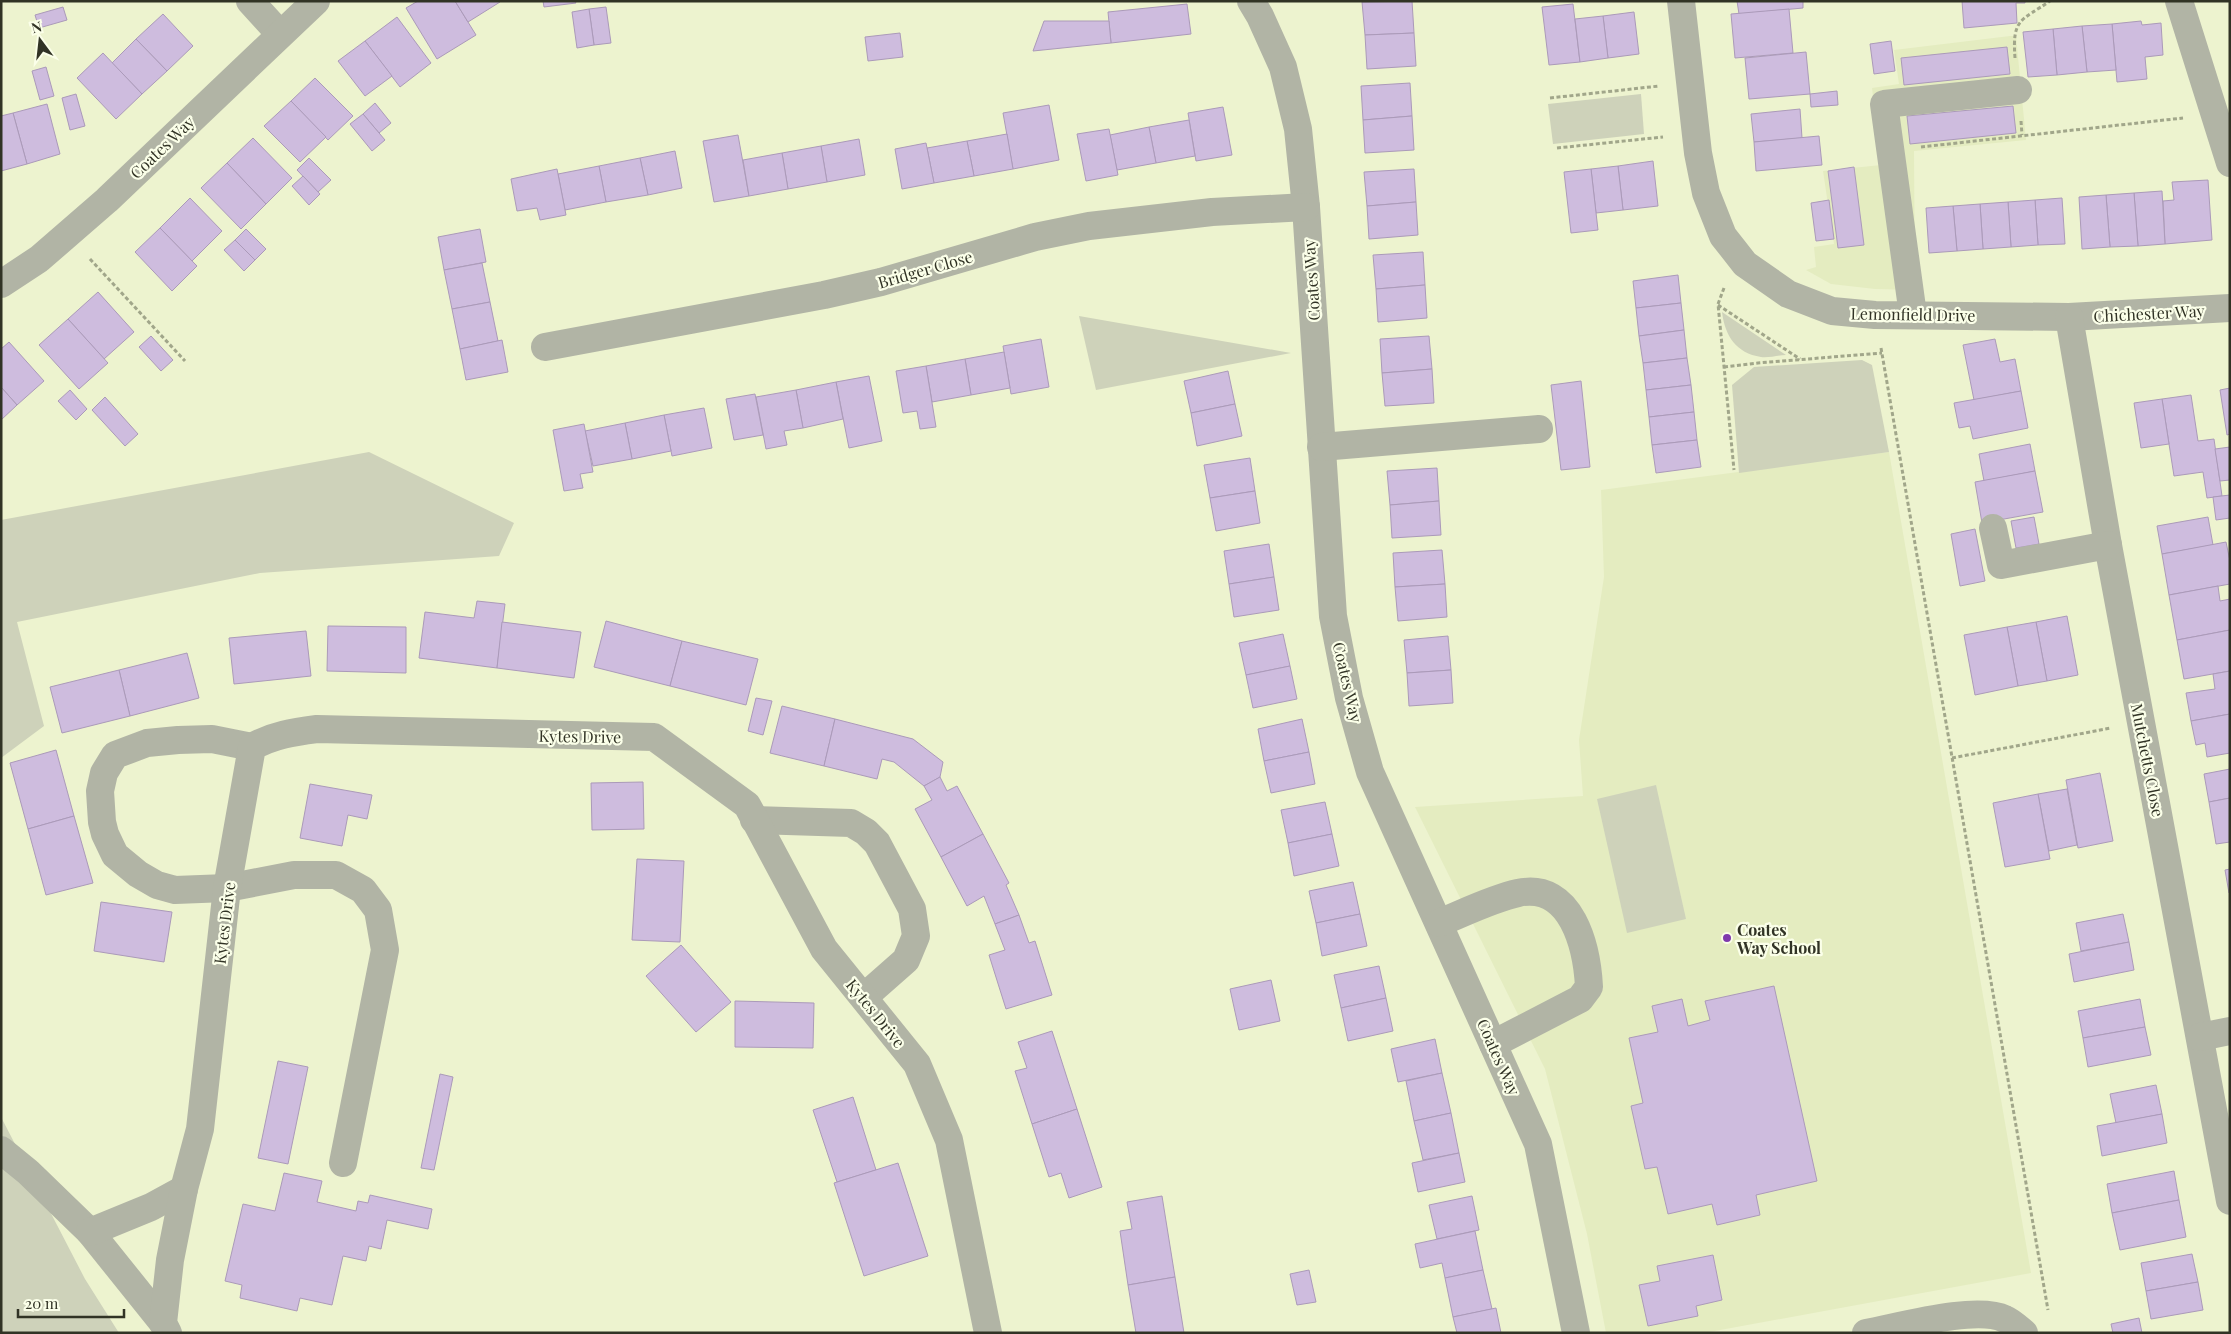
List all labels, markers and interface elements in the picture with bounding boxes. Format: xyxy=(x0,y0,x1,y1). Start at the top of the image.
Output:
north arrow xyxy=(15,15,65,65)
text: N xyxy=(29,16,44,37)
street label: Coates Way xyxy=(125,111,199,183)
street label: Coates Way xyxy=(1298,238,1324,322)
street label: Bridger Close xyxy=(875,245,975,293)
street label: Chichester Way xyxy=(2093,300,2205,326)
street label: Lemonfield Drive xyxy=(1850,302,1976,326)
street label: Coates Way xyxy=(1329,640,1367,724)
street label: Mutchetts Close xyxy=(2127,701,2169,819)
street label: Kytes Drive xyxy=(539,725,621,747)
street label: Kytes Drive xyxy=(209,881,239,965)
place label: Coates Way School xyxy=(1736,919,1821,958)
marker: Coates Way School xyxy=(1721,932,1733,944)
street label: Kytes Drive xyxy=(842,974,910,1052)
street label: Coates Way xyxy=(1473,1015,1525,1099)
scale bar xyxy=(18,1286,124,1318)
text: 20 m xyxy=(25,1293,59,1313)

